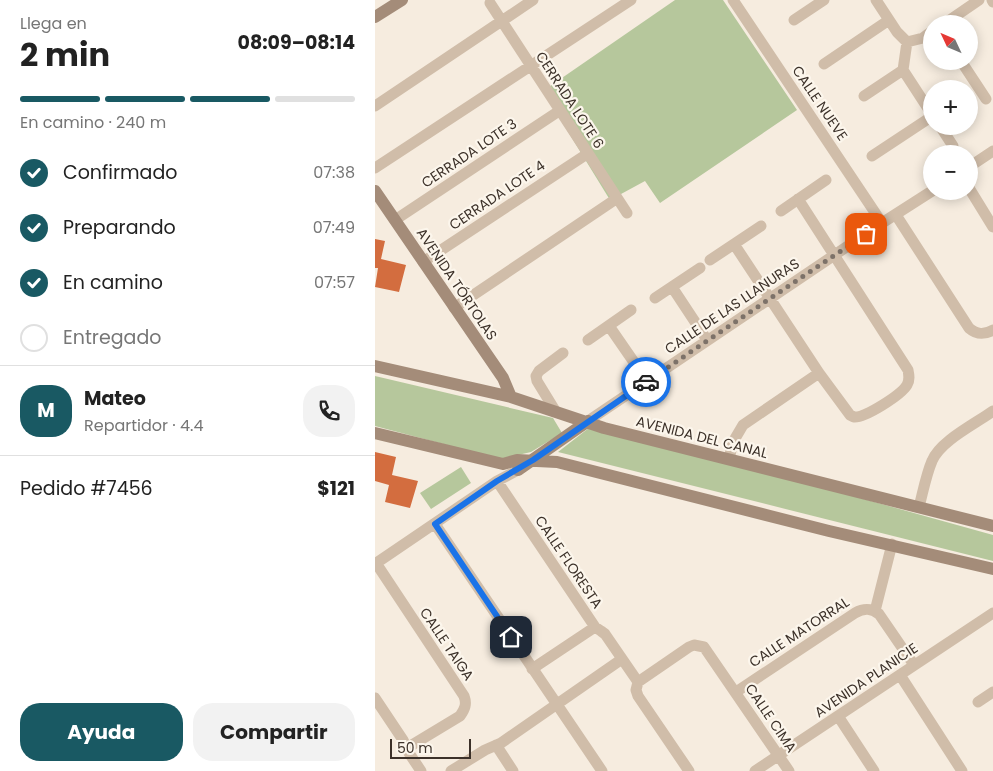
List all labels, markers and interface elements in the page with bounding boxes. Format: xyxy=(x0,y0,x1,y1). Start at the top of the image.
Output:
text: Llega en xyxy=(20,12,87,35)
north arrow xyxy=(923,15,977,70)
map controls xyxy=(923,15,978,200)
text: 08:09–08:14 xyxy=(238,29,355,56)
text: 2 min xyxy=(20,32,110,77)
street label: CERRADA LOTE 6 xyxy=(531,48,609,152)
street label: CALLE NUEVE xyxy=(788,62,852,144)
button: + xyxy=(923,80,978,135)
text: En camino · 240 m xyxy=(20,111,166,134)
street label: CERRADA LOTE 3 xyxy=(417,114,521,192)
button: − xyxy=(923,145,978,200)
street label: CERRADA LOTE 4 xyxy=(445,155,549,235)
icon: check xyxy=(20,159,48,187)
text: Confirmado xyxy=(63,159,177,186)
text: 07:38 xyxy=(313,161,355,184)
pin xyxy=(845,213,887,255)
icon: check xyxy=(20,214,48,242)
text: Preparando xyxy=(63,214,176,241)
text: 07:49 xyxy=(313,216,355,239)
icon: bag xyxy=(852,220,880,248)
street label: AVENIDA TÓRTOLAS xyxy=(412,224,502,344)
street label: CALLE DE LAS LLANURAS xyxy=(661,253,803,359)
icon: check xyxy=(20,269,48,297)
text: En camino xyxy=(63,269,163,296)
text: 07:57 xyxy=(314,271,355,294)
text: Entregado xyxy=(63,324,161,351)
courier xyxy=(621,357,671,407)
icon: car xyxy=(632,368,660,396)
text: Mateo xyxy=(84,385,146,412)
button: phone xyxy=(303,385,355,437)
text: M xyxy=(37,397,55,424)
street label: AVENIDA DEL CANAL xyxy=(634,411,770,463)
text: Repartidor · 4.4 xyxy=(84,414,203,437)
text: Pedido #7456 xyxy=(20,475,153,502)
text: $121 xyxy=(317,475,355,502)
street label: CALLE FLORESTA xyxy=(530,512,608,612)
street label: CALLE MATORRAL xyxy=(745,592,853,672)
street label: CALLE TAIGA xyxy=(415,604,479,684)
pin xyxy=(490,616,532,658)
icon: home xyxy=(497,623,525,651)
street label: AVENIDA PLANICIE xyxy=(810,638,922,722)
street label: CALLE CIMA xyxy=(741,680,801,756)
button: Ayuda xyxy=(20,703,183,761)
button: Compartir xyxy=(193,703,355,761)
scale bar xyxy=(390,736,471,759)
text: 50 m xyxy=(397,738,433,758)

